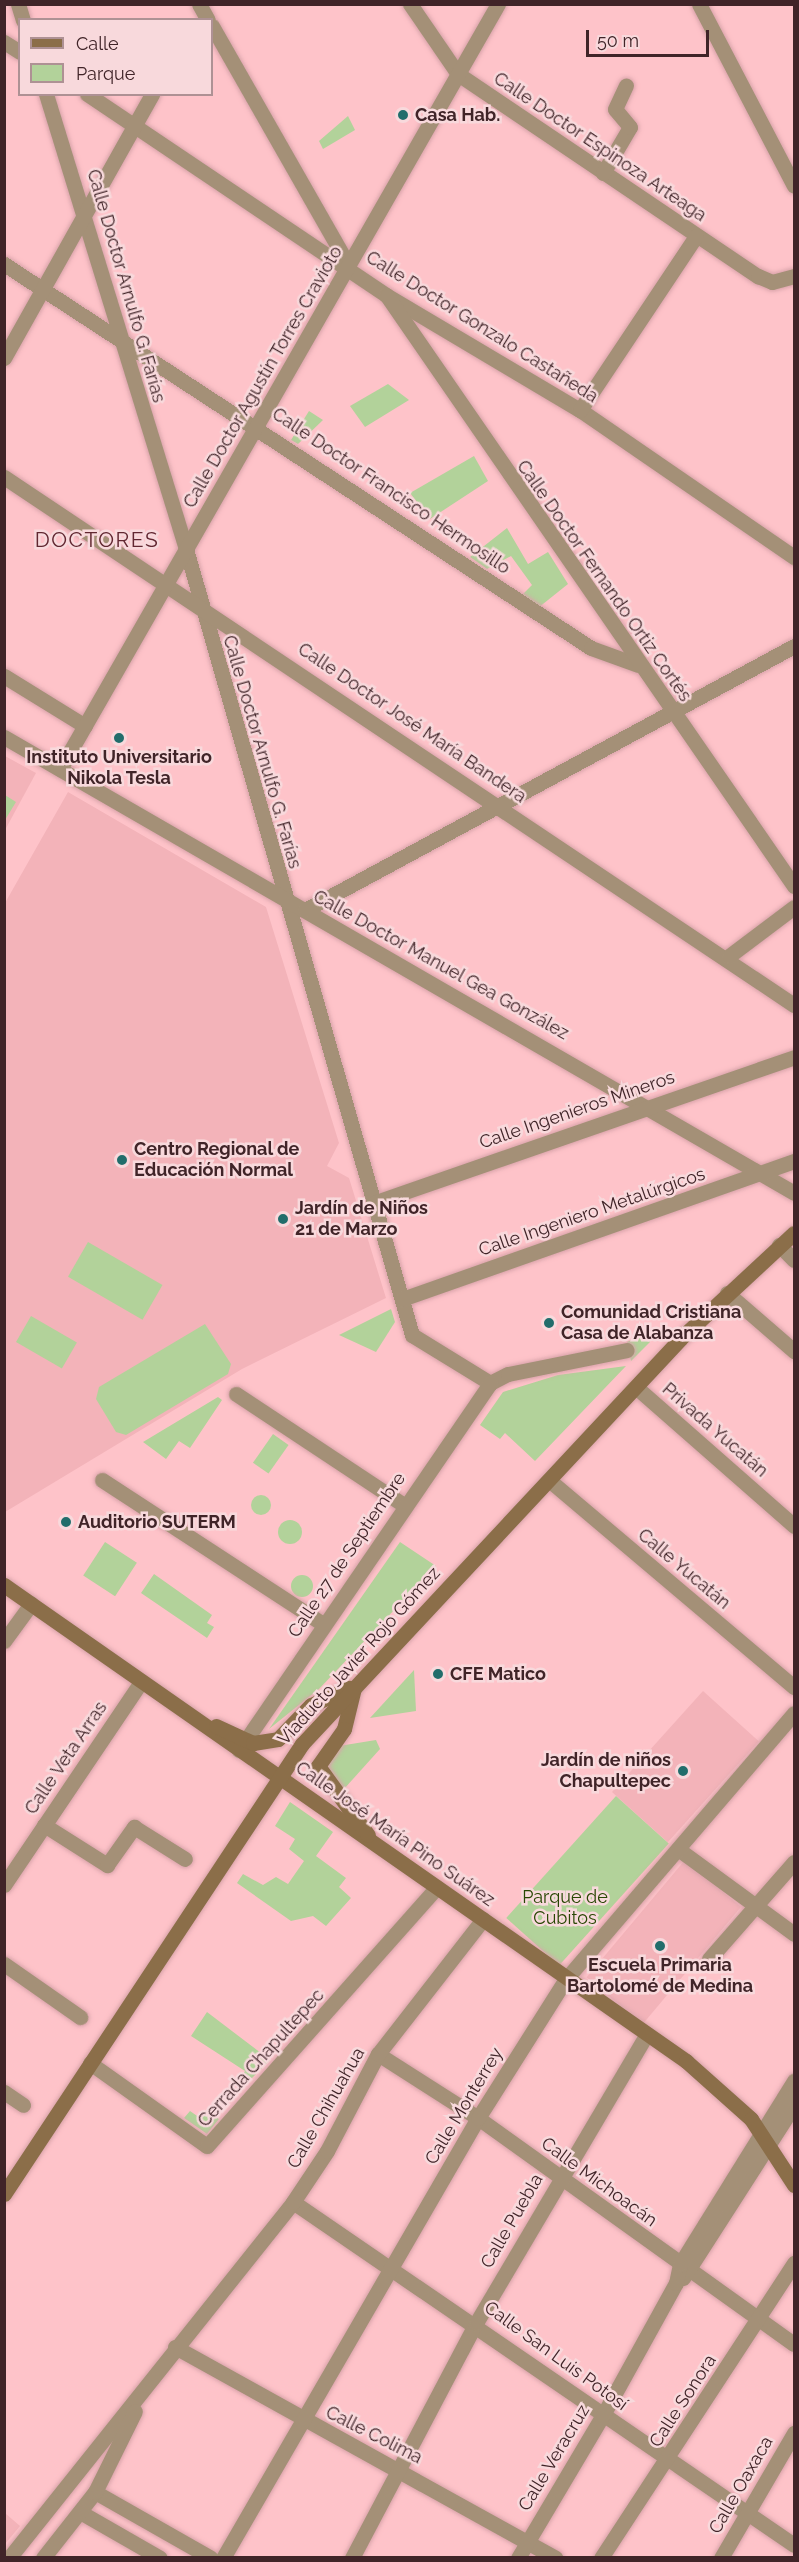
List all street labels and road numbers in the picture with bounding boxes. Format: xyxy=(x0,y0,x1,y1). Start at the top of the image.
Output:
street label: Calle Doctor Espinoza Arteaga xyxy=(489,67,711,227)
street label: Calle Doctor Arnulfo G. Farías xyxy=(82,166,170,406)
street label: Calle Doctor Agustín Torres Cravioto xyxy=(179,242,347,512)
street label: Calle Doctor Gonzalo Castañeda xyxy=(362,246,602,408)
street label: Calle Doctor Francisco Hermosillo xyxy=(268,403,514,579)
street label: Calle Doctor Fernando Ortiz Cortés xyxy=(512,456,696,706)
street label: Calle Doctor Arnulfo G. Farías xyxy=(218,632,306,872)
street label: Calle Doctor José María Bandera xyxy=(293,638,531,808)
street label: Calle Doctor Manuel Gea González xyxy=(309,885,573,1045)
street label: Calle Ingenieros Mineros xyxy=(477,1066,677,1154)
street label: Calle Ingeniero Metalúrgicos xyxy=(476,1163,708,1261)
street label: Privada Yucatán xyxy=(658,1378,772,1482)
street label: Calle 27 de Septiembre xyxy=(284,1468,410,1642)
street label: Calle Yucatán xyxy=(633,1524,735,1614)
street label: Viaducto Javier Rojo Gómez xyxy=(273,1562,445,1750)
street label: Calle Veta Arras xyxy=(20,1697,112,1819)
street label: Calle José María Pino Suárez xyxy=(291,1757,499,1911)
street label: Cerrada Chapultepec xyxy=(193,1985,329,2131)
street label: Calle Chihuahua xyxy=(283,2044,369,2172)
street label: Calle Monterrey xyxy=(421,2044,507,2168)
street label: Calle Michoacán xyxy=(537,2133,661,2231)
street label: Calle Puebla xyxy=(476,2170,548,2272)
street label: Calle San Luis Potosí xyxy=(480,2297,632,2415)
street label: Calle Sonora xyxy=(645,2351,721,2451)
street label: Calle Colima xyxy=(322,2401,426,2469)
street label: Calle Veracruz xyxy=(514,2401,594,2515)
street label: Calle Oaxaca xyxy=(704,2432,778,2538)

